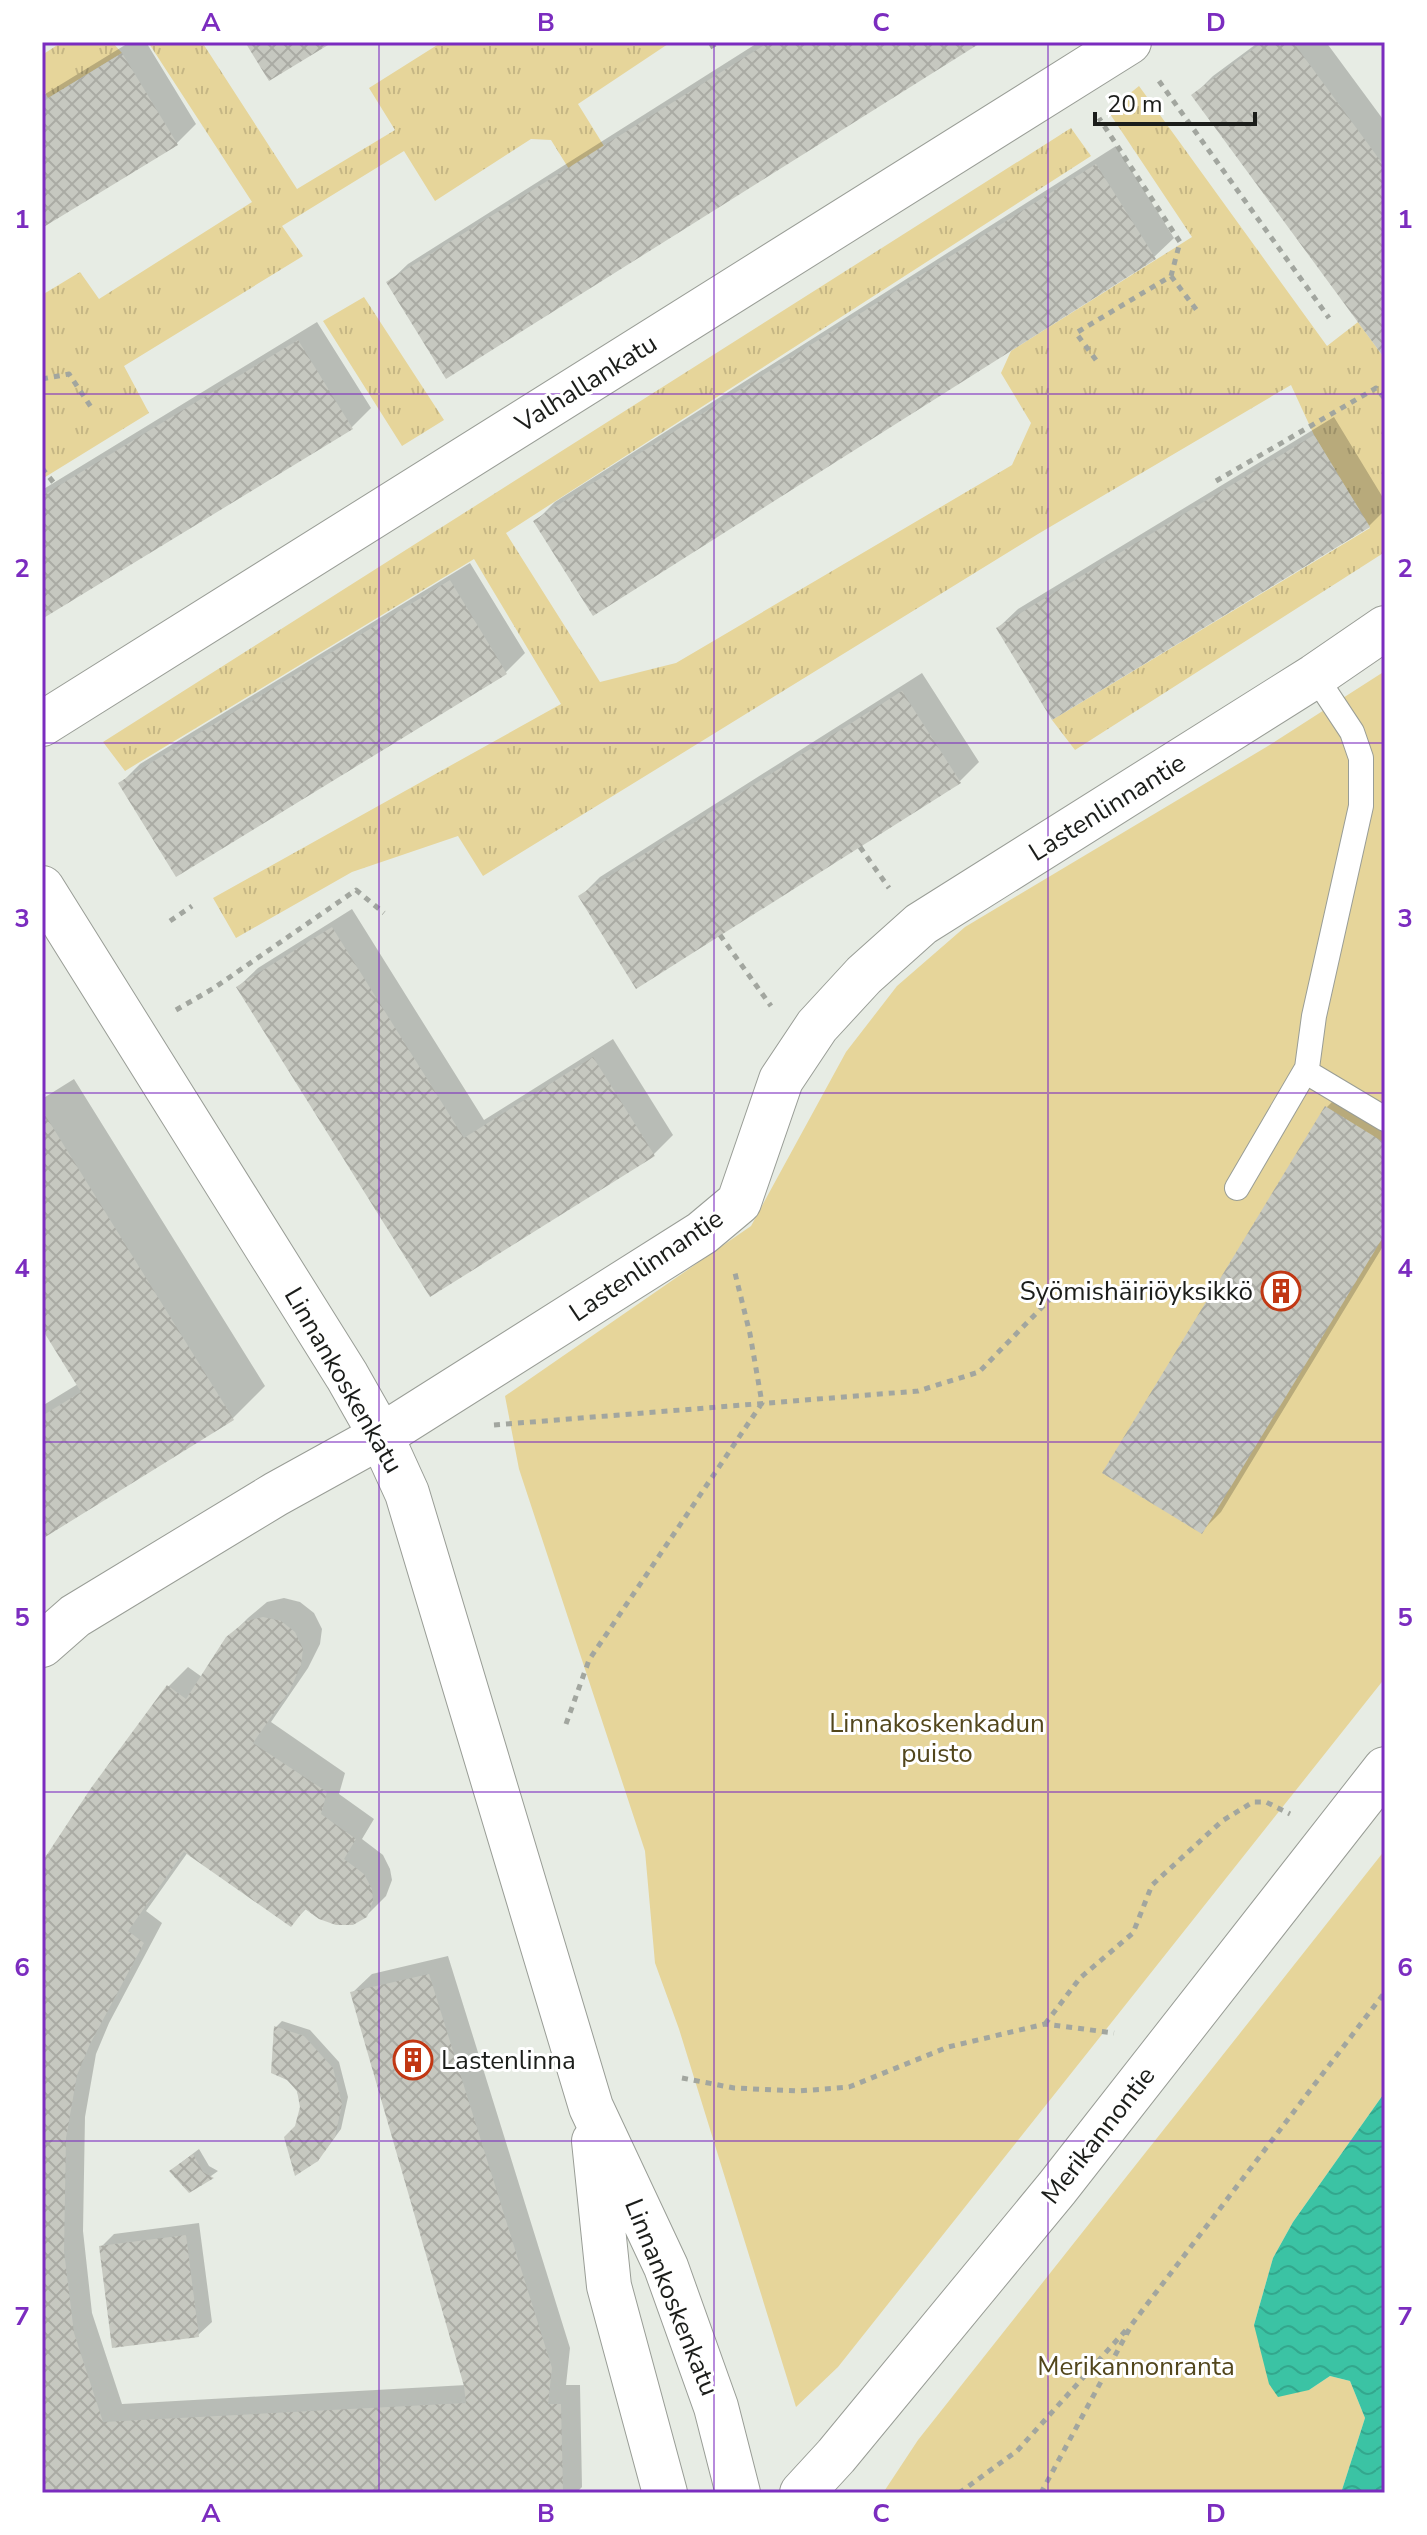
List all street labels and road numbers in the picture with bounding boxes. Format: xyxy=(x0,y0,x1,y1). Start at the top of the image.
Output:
street label: Valhallankatu xyxy=(508,326,664,441)
street label: Lastenlinnantie xyxy=(1022,745,1192,870)
street label: Lastenlinnantie xyxy=(562,1201,730,1330)
street label: Linnankoskenkatu xyxy=(276,1281,411,1480)
street label: Merikannontie xyxy=(1034,2059,1163,2211)
street label: Linnankoskenkatu xyxy=(616,2194,727,2401)

